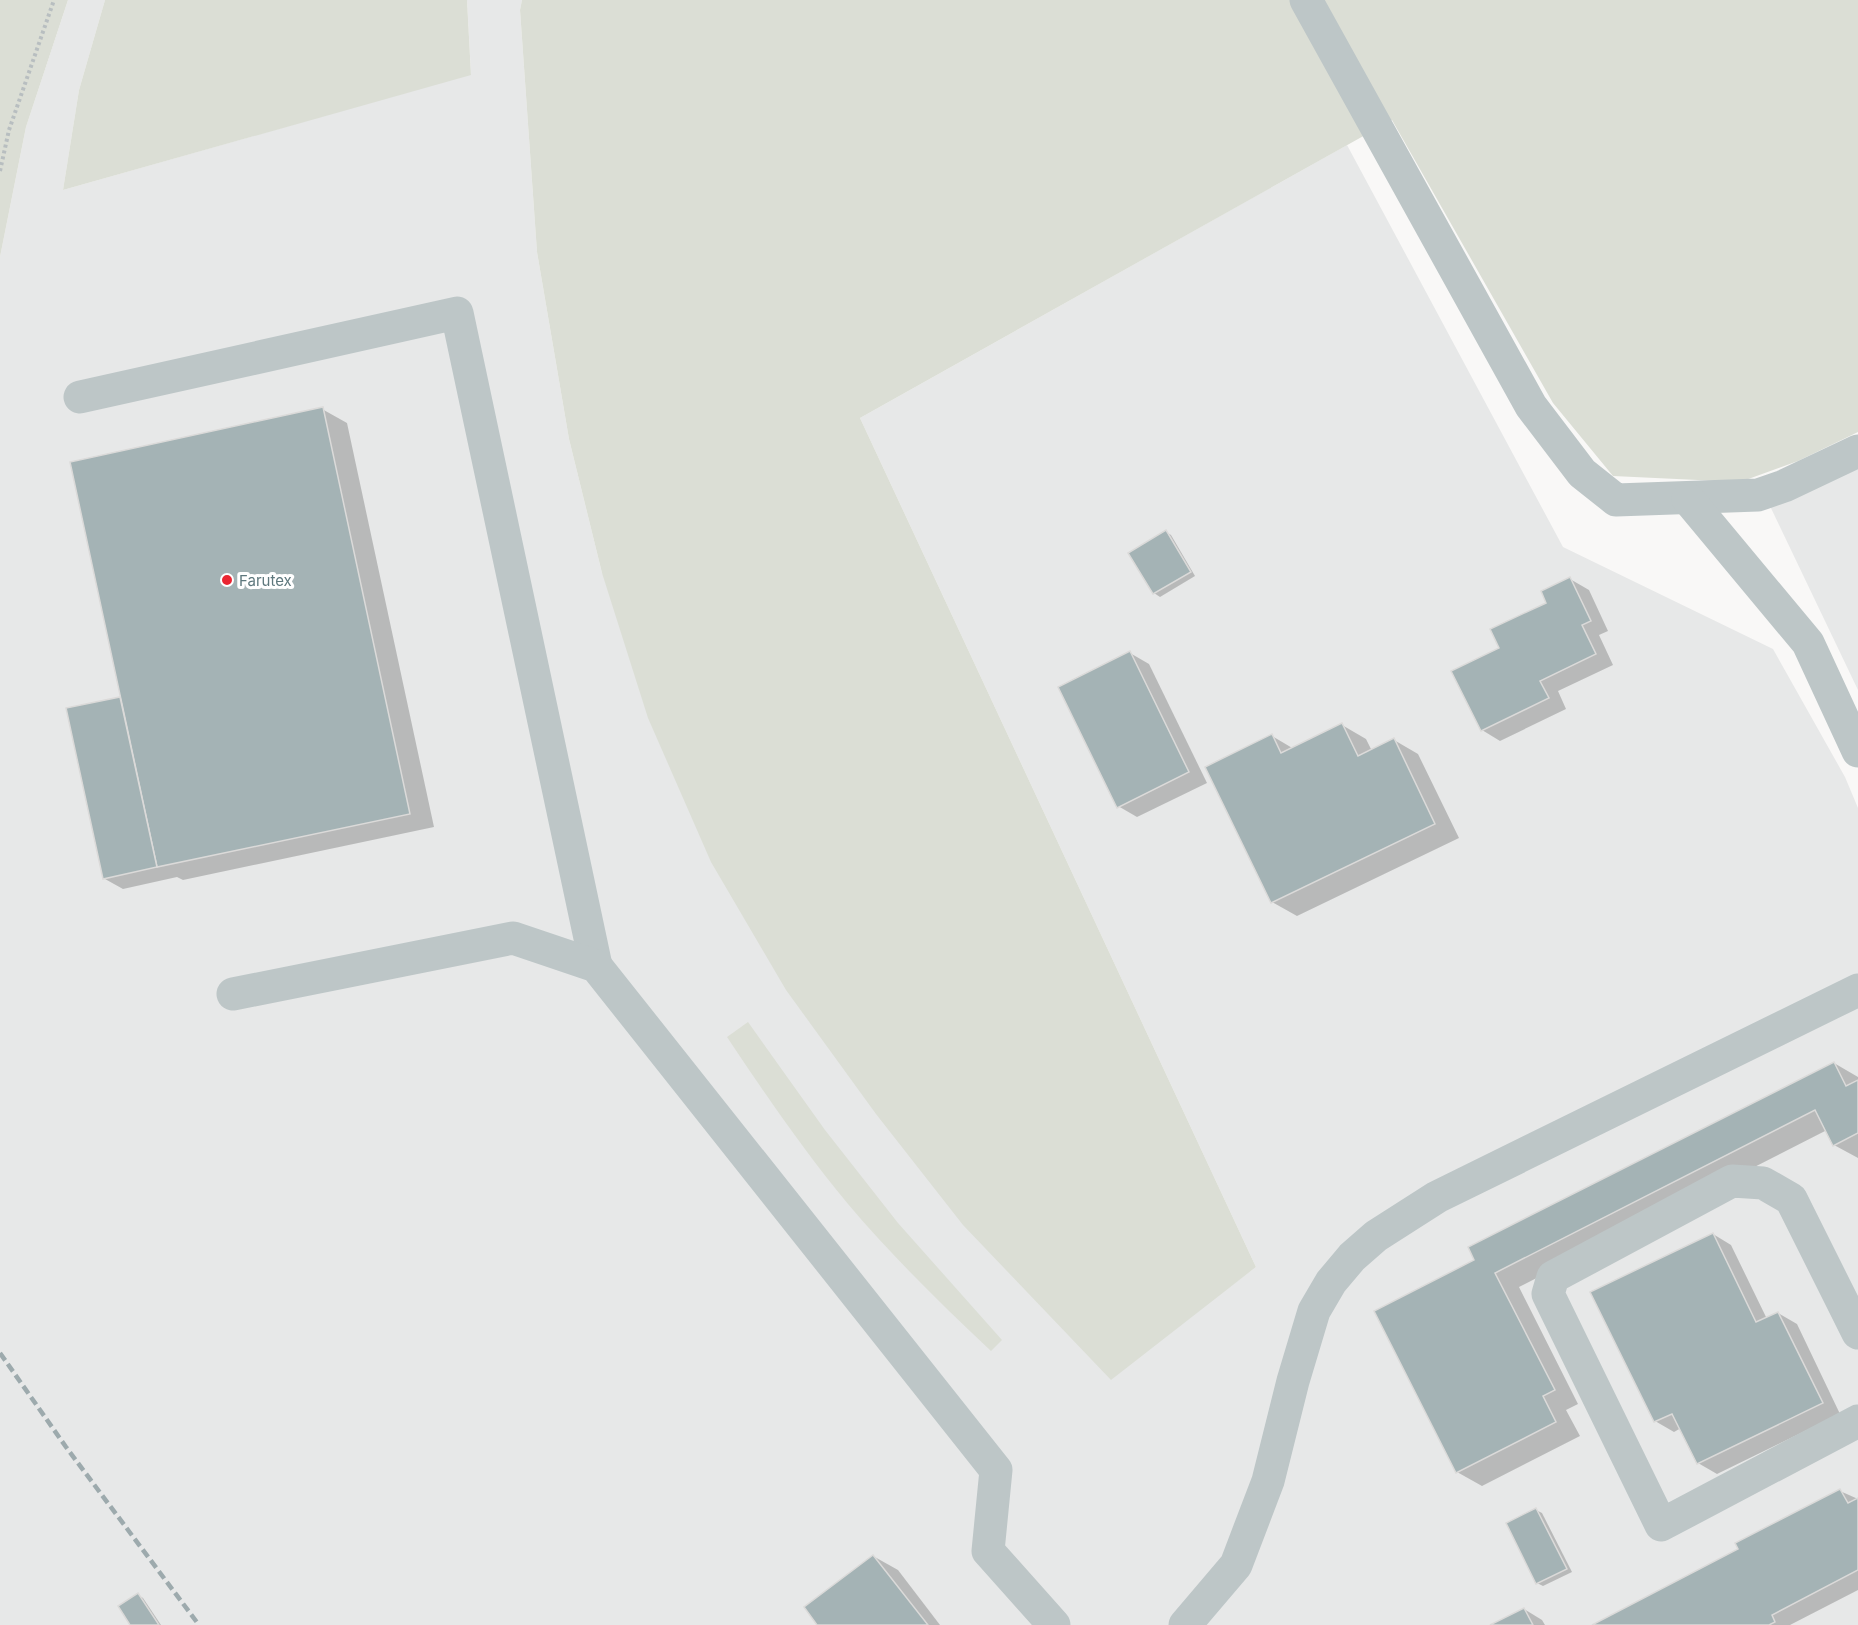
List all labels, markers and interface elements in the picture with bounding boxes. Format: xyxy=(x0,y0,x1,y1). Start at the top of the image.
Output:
place label: Farutex xyxy=(239,571,292,590)
marker: Farutex xyxy=(220,573,234,587)

